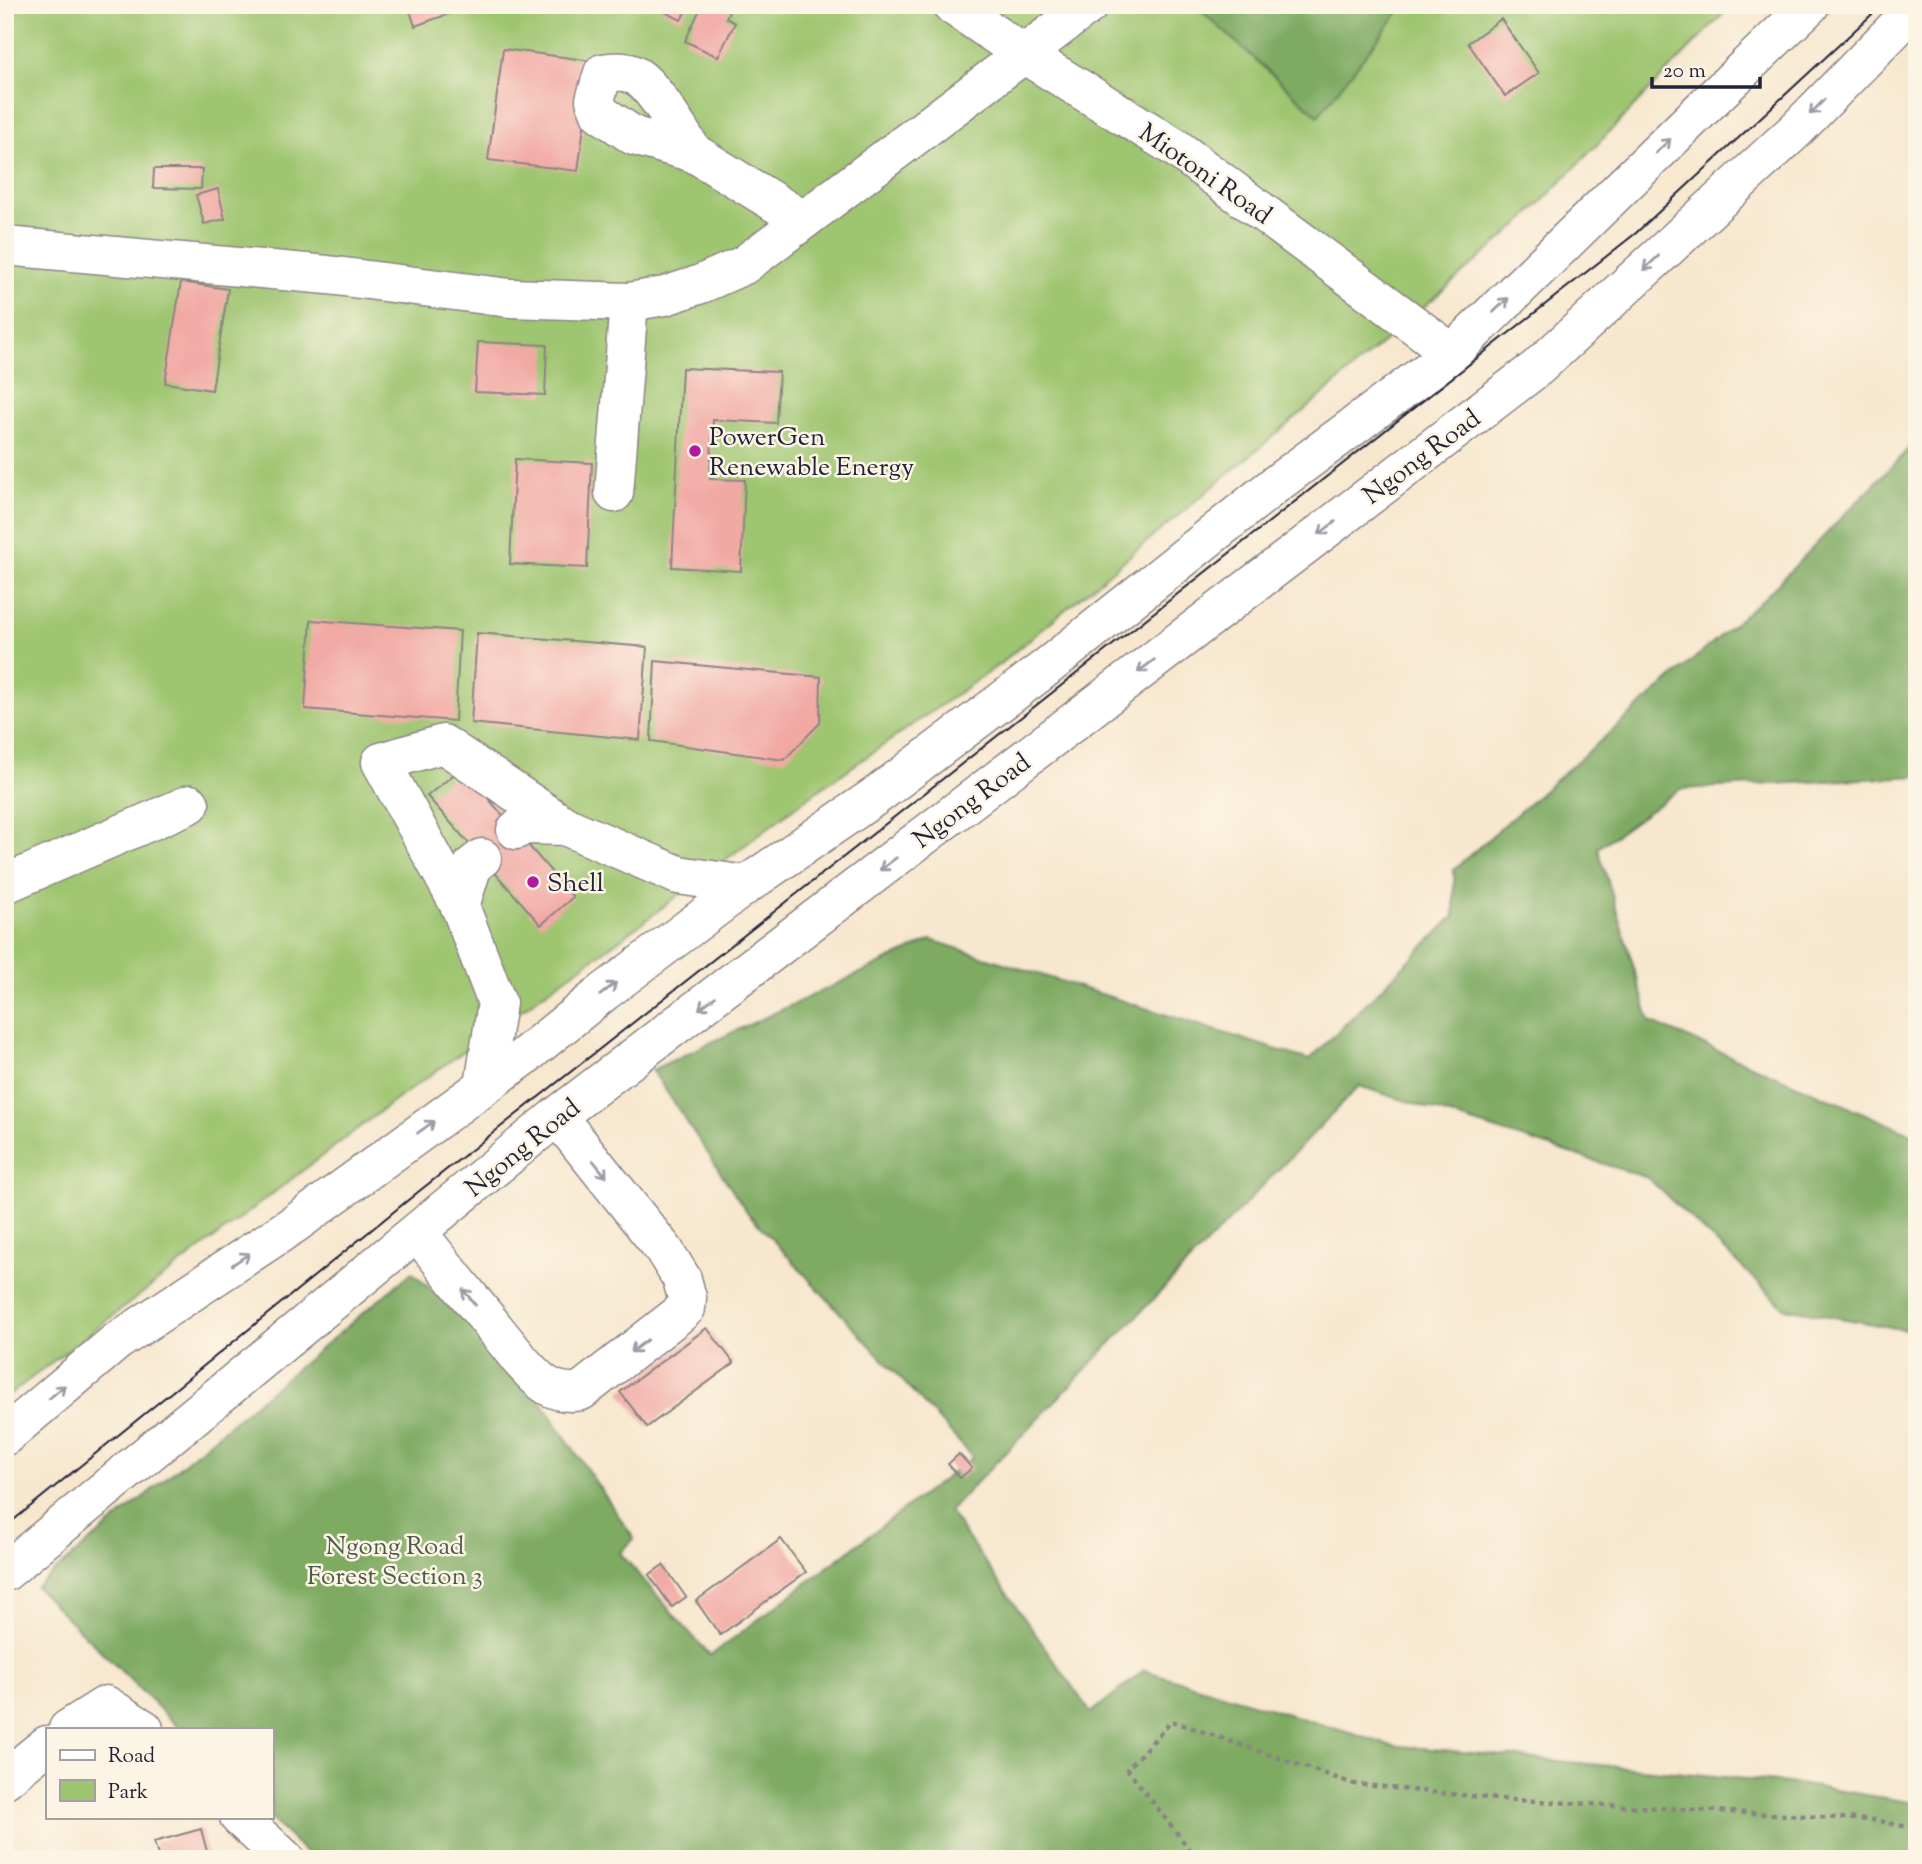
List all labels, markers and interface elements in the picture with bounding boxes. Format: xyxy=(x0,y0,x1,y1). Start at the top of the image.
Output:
scale bar xyxy=(1652,46,1761,90)
text: 20 m xyxy=(1663,57,1706,87)
one-way arrow xyxy=(1809,99,1826,116)
street label: Miotoni Road xyxy=(1130,115,1279,235)
one-way arrow xyxy=(1655,138,1672,155)
one-way arrow xyxy=(1643,254,1660,271)
one-way arrow xyxy=(1492,297,1509,314)
street label: Ngong Road xyxy=(1356,401,1489,515)
place label: PowerGen Renewable Energy xyxy=(709,420,914,487)
marker: PowerGen Renewable Energy xyxy=(687,443,703,459)
one-way arrow xyxy=(1318,521,1336,536)
one-way arrow xyxy=(1137,659,1156,674)
street label: Ngong Road xyxy=(906,745,1039,859)
one-way arrow xyxy=(879,857,897,872)
place label: Shell xyxy=(547,866,604,903)
marker: Shell xyxy=(525,874,541,890)
one-way arrow xyxy=(598,982,616,997)
one-way arrow xyxy=(698,995,717,1010)
street label: Ngong Road xyxy=(458,1091,589,1207)
one-way arrow xyxy=(417,1119,435,1134)
one-way arrow xyxy=(592,1160,608,1178)
one-way arrow xyxy=(231,1252,251,1266)
one-way arrow xyxy=(462,1288,477,1306)
one-way arrow xyxy=(630,1338,649,1353)
one-way arrow xyxy=(48,1384,66,1400)
park label: Ngong Road Forest Section 3 xyxy=(307,1529,483,1596)
legend xyxy=(46,1728,273,1818)
text: Road xyxy=(108,1742,155,1772)
text: Park xyxy=(108,1778,149,1808)

